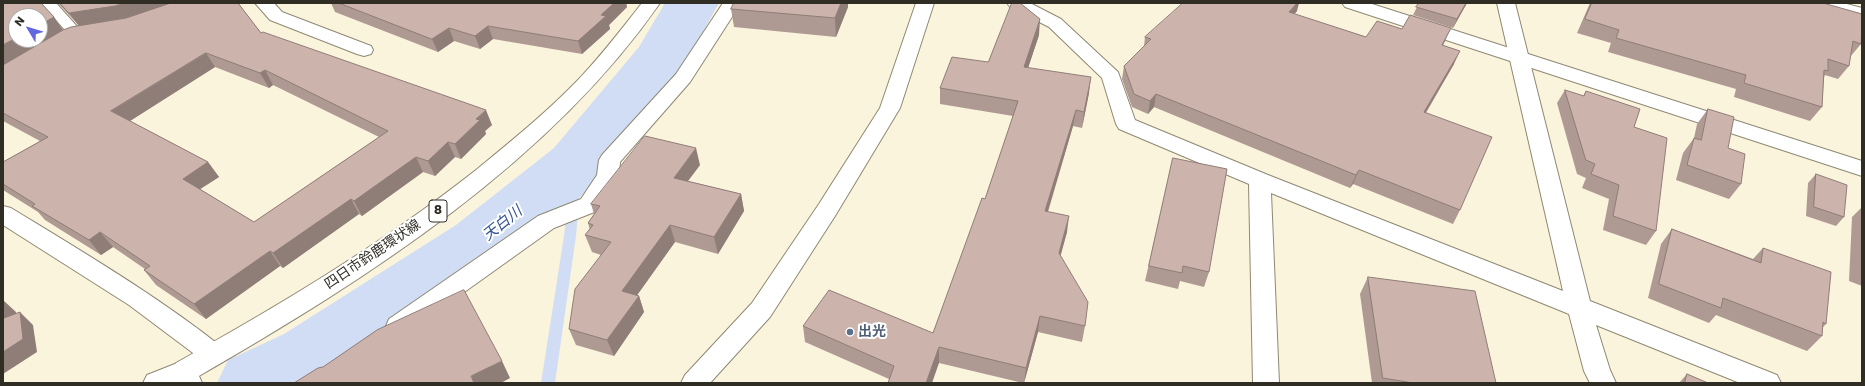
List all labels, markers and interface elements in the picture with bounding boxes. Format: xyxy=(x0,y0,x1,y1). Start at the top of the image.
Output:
north arrow xyxy=(8,8,48,48)
text: N xyxy=(10,13,28,29)
road number: 8 xyxy=(429,200,447,222)
water label: 天白川 xyxy=(480,203,526,245)
street label: 四日市鈴鹿環状線 xyxy=(322,217,424,293)
place label: 出光 xyxy=(858,324,886,340)
marker: 出光 xyxy=(845,327,855,337)

